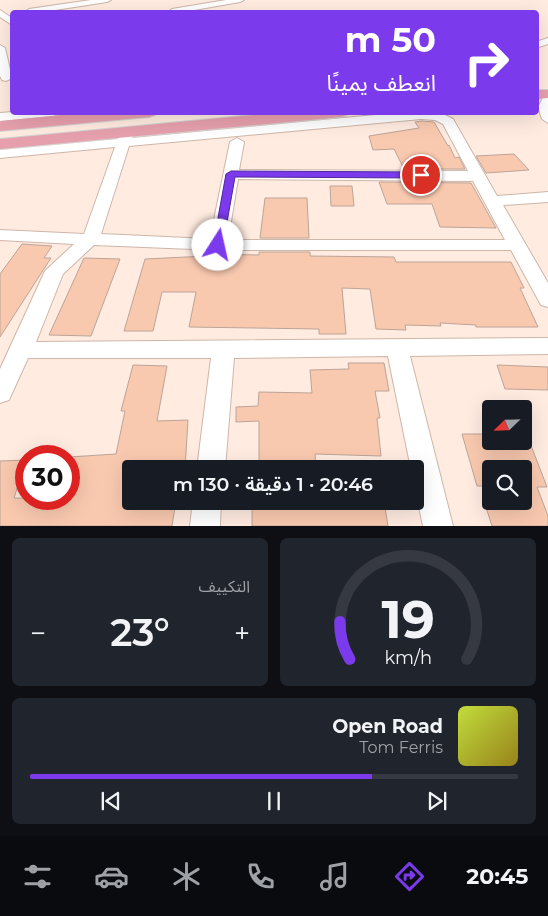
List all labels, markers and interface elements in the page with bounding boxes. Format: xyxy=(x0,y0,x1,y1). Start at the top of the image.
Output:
text: 50 m xyxy=(345,18,436,61)
icon: right xyxy=(454,30,519,95)
text: انعطف يمينًا xyxy=(326,70,436,97)
pin xyxy=(400,154,442,196)
icon: arrive xyxy=(407,161,435,189)
position arrow xyxy=(191,218,243,270)
north arrow xyxy=(482,400,532,450)
map controls xyxy=(482,400,532,510)
speed limit sign: 30 xyxy=(15,445,80,510)
button: search xyxy=(482,460,532,510)
text: 20:46 · 1 دقيقة · 130 m xyxy=(173,473,373,496)
text: التكييف xyxy=(198,577,250,596)
text: 19 xyxy=(381,588,435,651)
text: 23° xyxy=(110,609,170,656)
text: − xyxy=(30,616,46,650)
text: + xyxy=(234,616,250,650)
text: km/h xyxy=(384,647,432,668)
text: Open Road xyxy=(332,715,443,738)
text: Tom Ferris xyxy=(359,738,443,757)
icon: previous xyxy=(97,787,125,815)
icon: pause xyxy=(260,787,288,815)
icon: next xyxy=(423,787,451,815)
icon: filters xyxy=(20,859,55,894)
icon: car xyxy=(94,859,129,894)
icon: climate xyxy=(169,859,204,894)
icon: phone xyxy=(243,859,278,894)
icon: music xyxy=(317,859,352,894)
icon: directions xyxy=(392,859,427,894)
text: 20:45 xyxy=(466,863,528,890)

